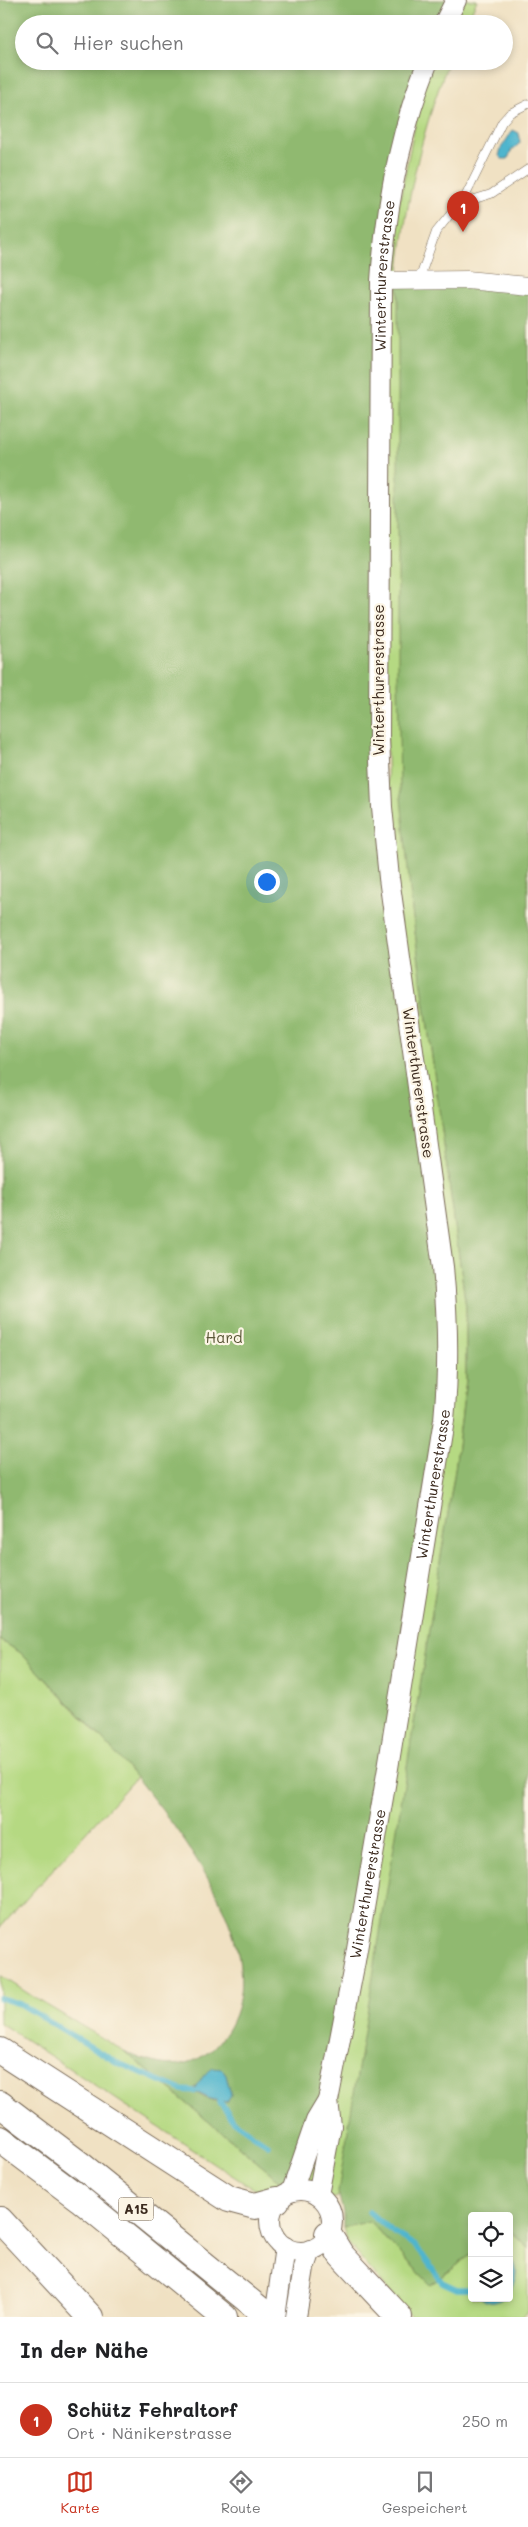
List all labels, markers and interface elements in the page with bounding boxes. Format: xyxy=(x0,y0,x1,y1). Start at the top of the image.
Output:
search box xyxy=(15,15,513,70)
icon: search xyxy=(33,29,61,57)
text: Hier suchen xyxy=(73,30,184,55)
pin: 1 xyxy=(447,191,479,232)
street label: Winterthurerstrasse xyxy=(370,199,399,352)
street label: Winterthurerstrasse xyxy=(368,604,388,756)
your location xyxy=(254,869,280,895)
street label: Winterthurerstrasse xyxy=(399,1006,439,1159)
park label: Hard xyxy=(205,1327,243,1347)
street label: Winterthurerstrasse xyxy=(411,1408,454,1561)
street label: Winterthurerstrasse xyxy=(345,1807,390,1960)
road number: A15 xyxy=(118,2198,154,2220)
map controls xyxy=(468,2212,513,2302)
button: locate xyxy=(468,2212,513,2257)
button: layers xyxy=(468,2257,513,2302)
text: In der Nähe xyxy=(20,2336,148,2363)
text: Schütz Fehraltorf xyxy=(67,2397,237,2422)
text: 1 xyxy=(32,2410,40,2431)
text: 250 m xyxy=(462,2410,508,2431)
text: Ort · Nänikerstrasse xyxy=(67,2422,232,2443)
tab: Karte xyxy=(61,2468,100,2517)
tab: Route xyxy=(221,2468,261,2517)
tab: Gespeichert xyxy=(382,2468,467,2517)

